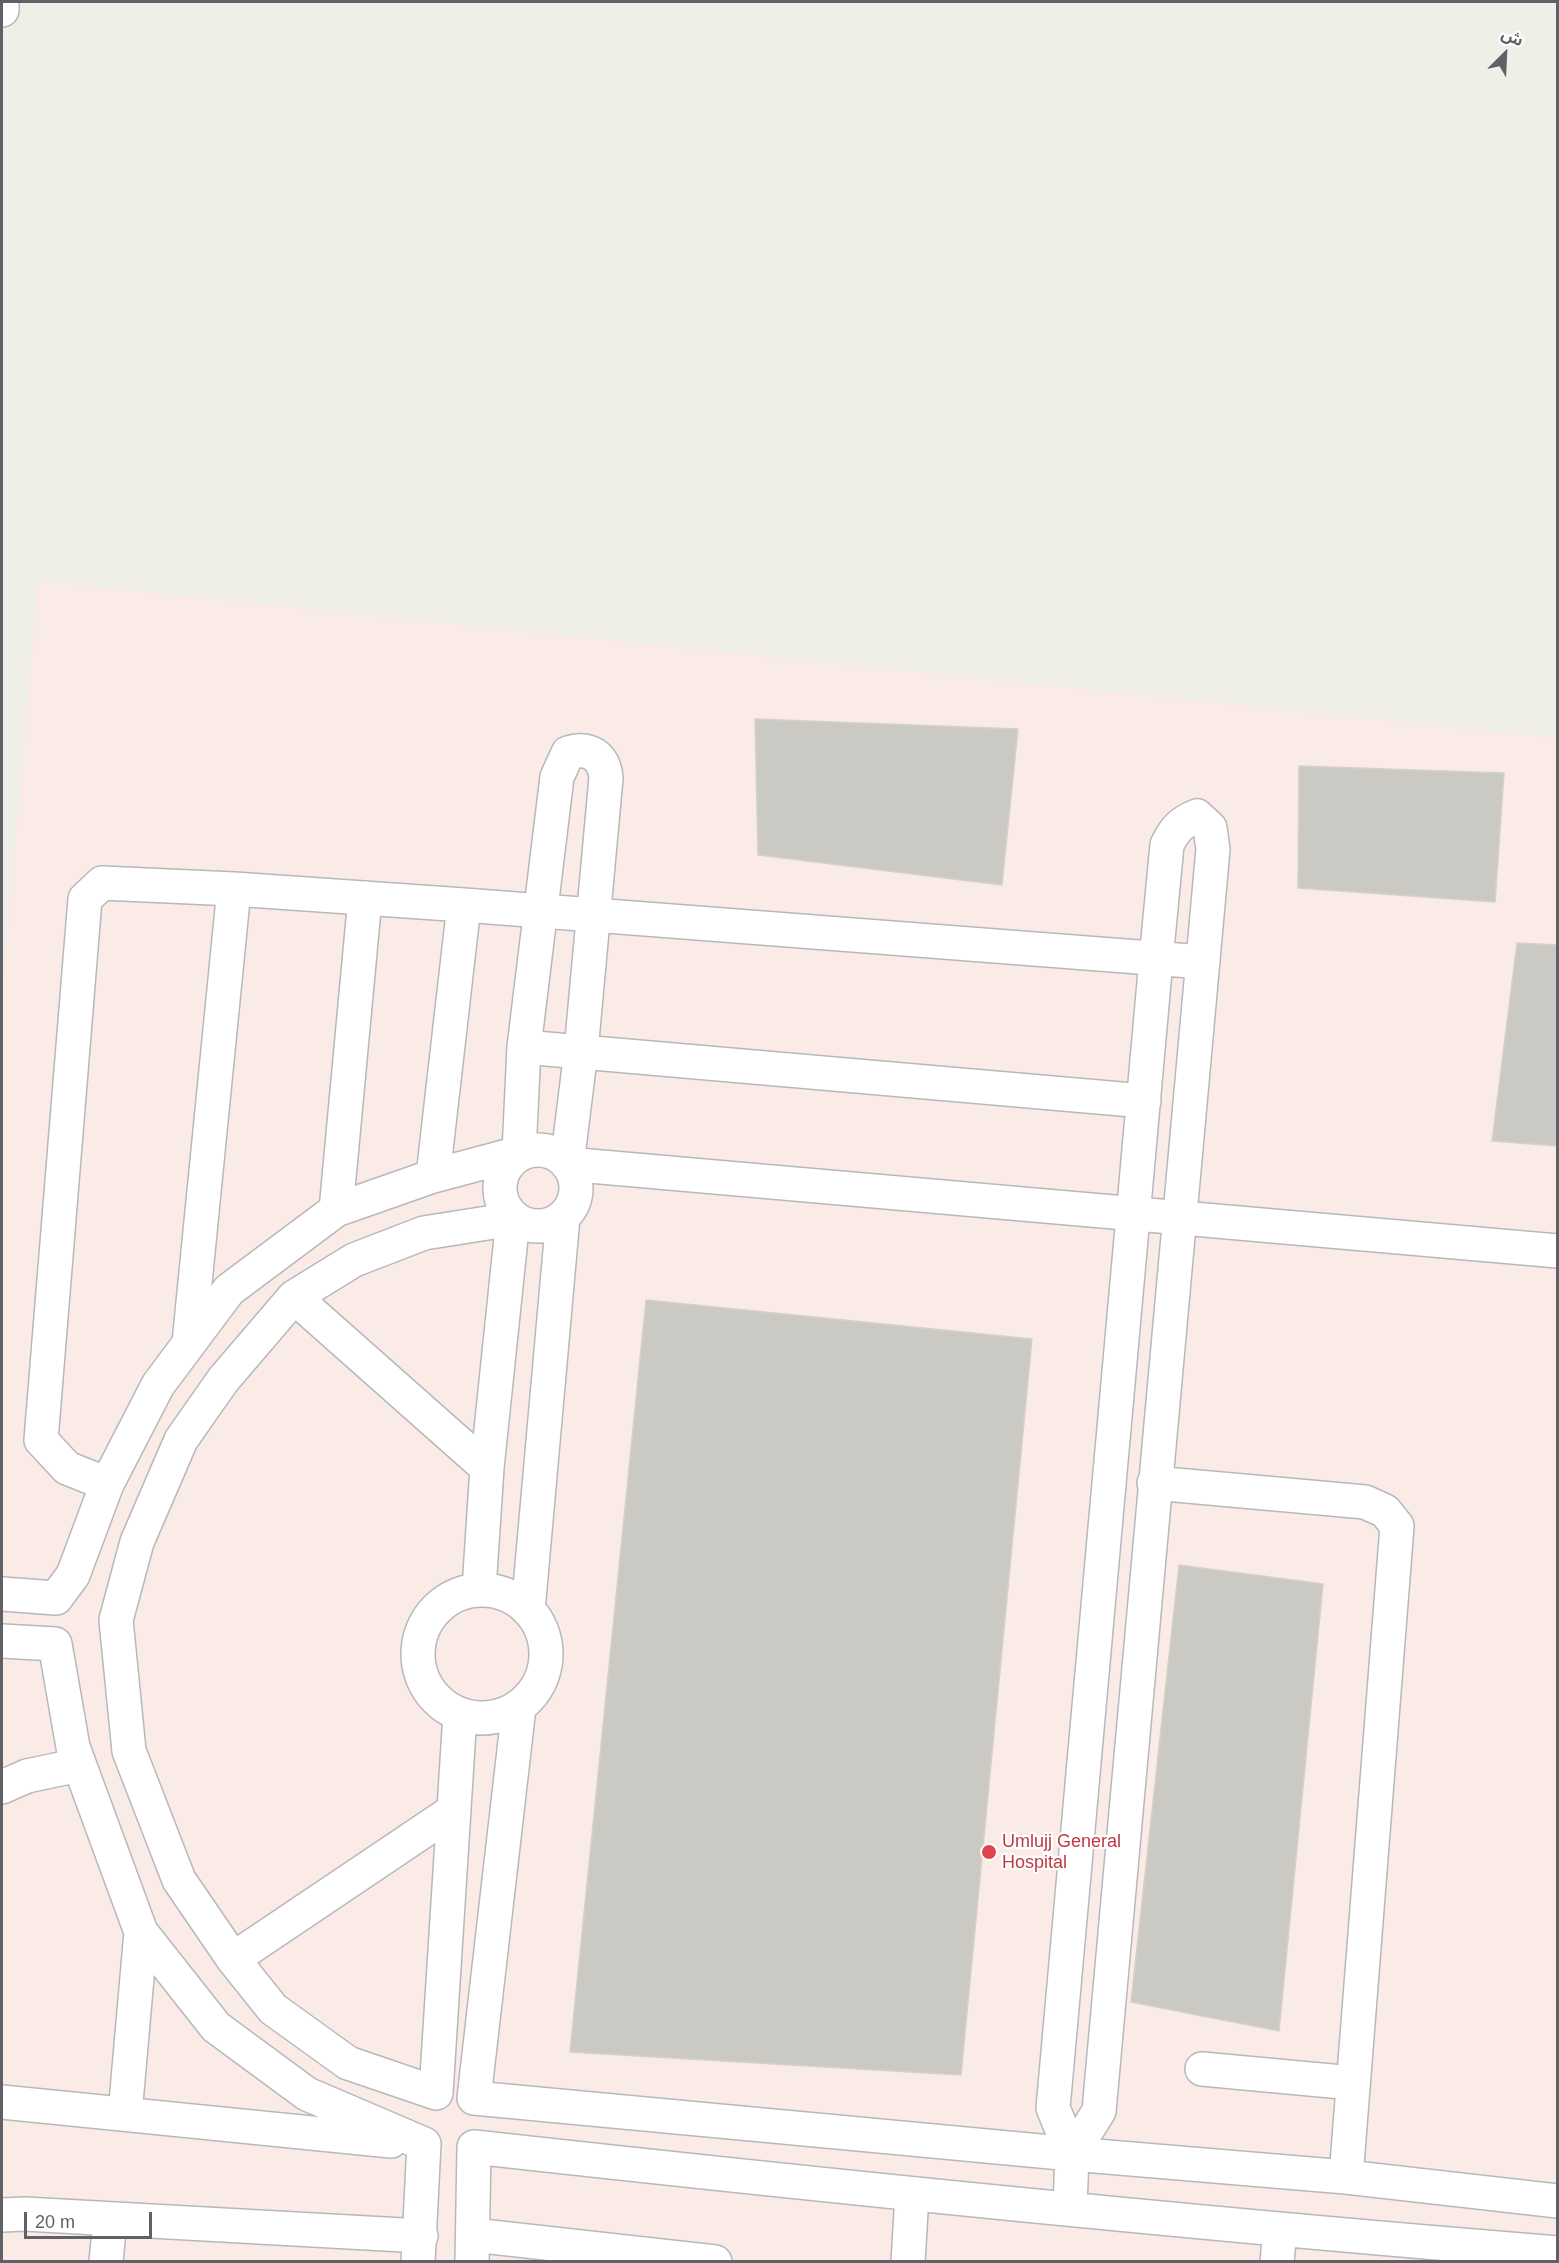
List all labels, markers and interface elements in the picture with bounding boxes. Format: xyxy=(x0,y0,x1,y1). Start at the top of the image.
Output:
north arrow xyxy=(1475,24,1535,84)
text: ش xyxy=(1499,25,1526,49)
place label: Umlujj General Hospital xyxy=(1002,1831,1121,1874)
marker: Umlujj General Hospital xyxy=(980,1843,998,1861)
scale bar xyxy=(27,2200,154,2238)
text: 20 m xyxy=(35,2212,75,2232)

